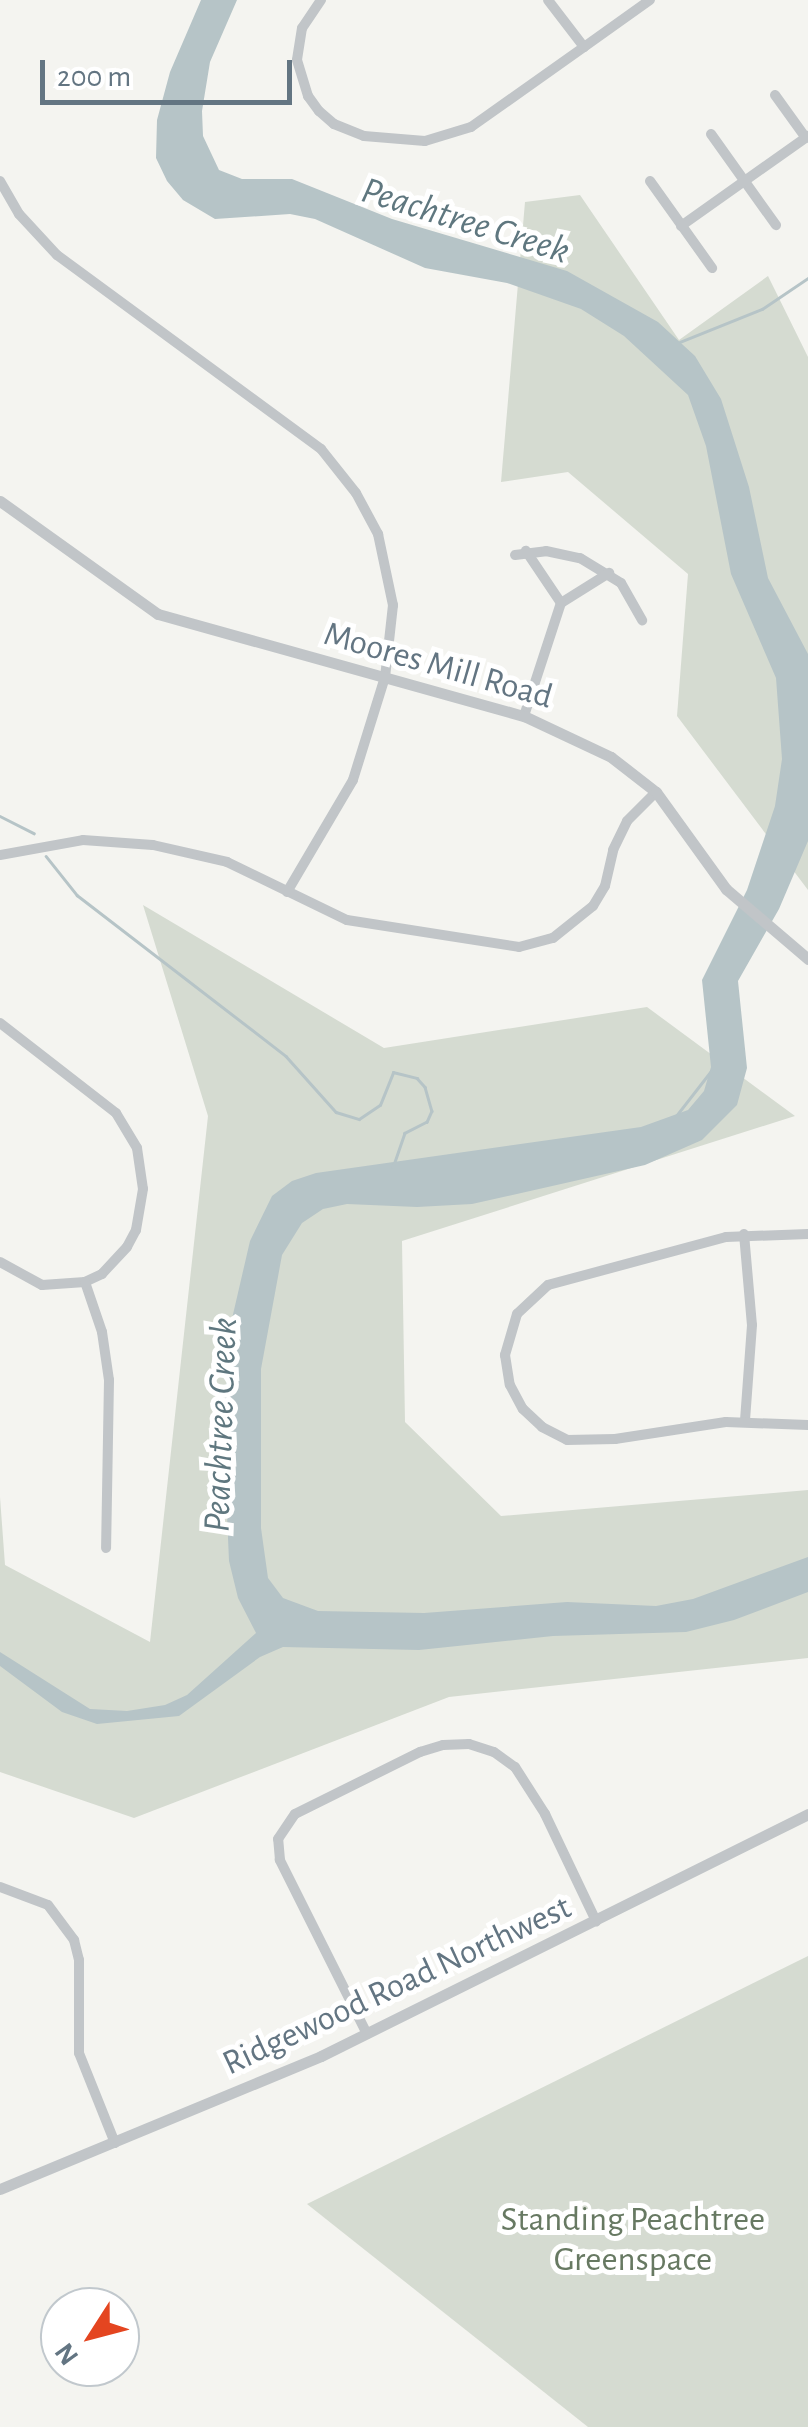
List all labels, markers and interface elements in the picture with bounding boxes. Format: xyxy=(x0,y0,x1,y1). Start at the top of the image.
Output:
scale bar xyxy=(45,40,298,102)
text: 200 m xyxy=(57,62,131,92)
water label: Peachtree Creek xyxy=(356,169,574,275)
street label: Moores Mill Road xyxy=(319,613,557,719)
water label: Peachtree Creek xyxy=(195,1317,249,1533)
street label: Ridgewood Road Northwest xyxy=(216,1887,578,2085)
park label: Standing Peachtree Greenspace xyxy=(501,2199,765,2281)
north arrow xyxy=(40,2287,140,2387)
text: N xyxy=(50,2337,84,2370)

